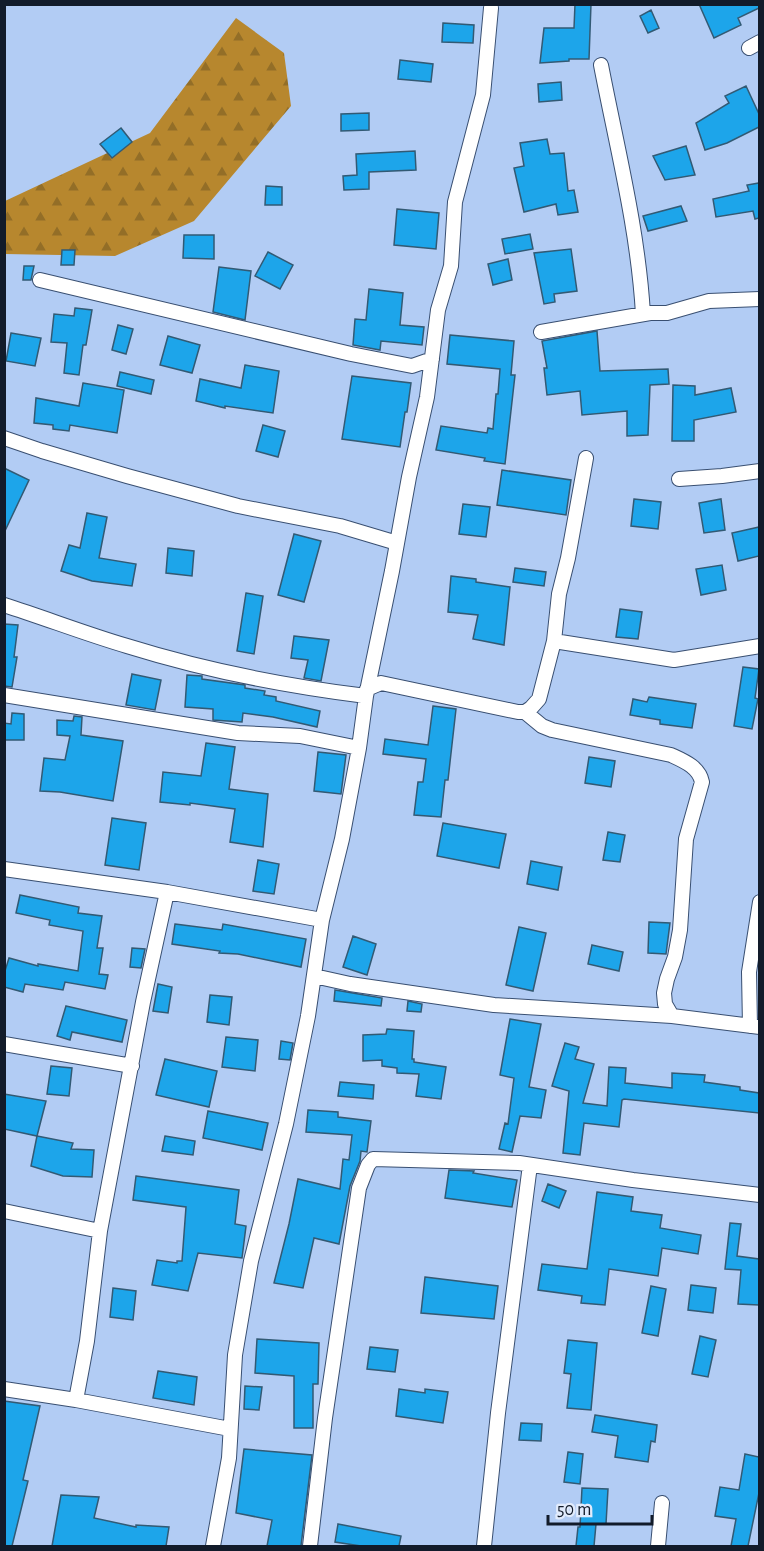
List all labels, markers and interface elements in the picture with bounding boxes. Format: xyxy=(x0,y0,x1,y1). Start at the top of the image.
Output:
scale bar xyxy=(548,1488,652,1526)
text: 50 m xyxy=(557,1501,591,1519)

